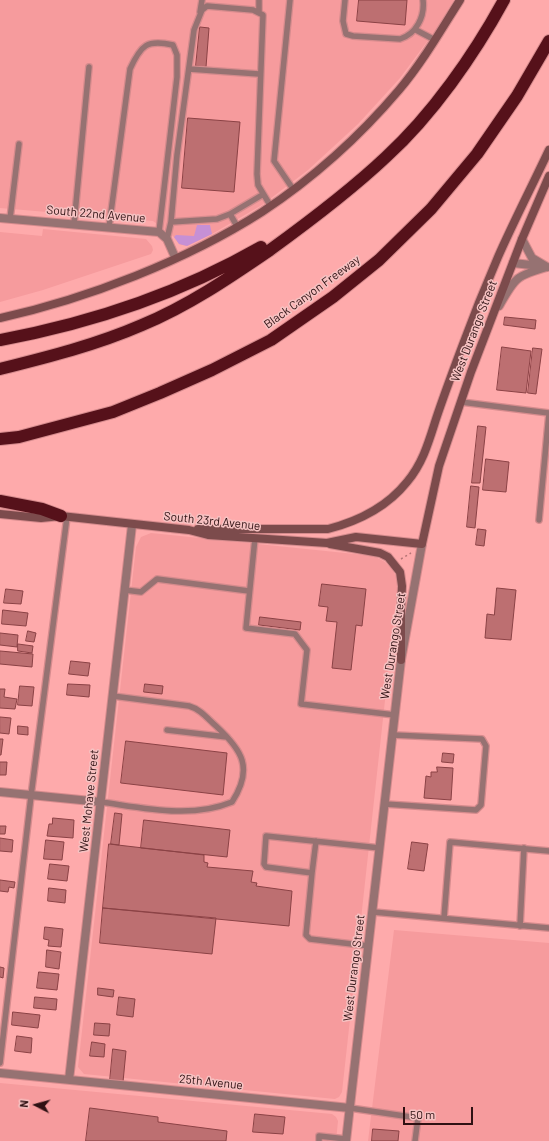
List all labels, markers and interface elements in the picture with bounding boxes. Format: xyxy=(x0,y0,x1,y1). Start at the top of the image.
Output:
street label: South 22nd Avenue xyxy=(46,202,146,226)
street label: Black Canyon Freeway xyxy=(261,252,363,332)
street label: West Durango Street xyxy=(448,278,500,384)
street label: South 23rd Avenue xyxy=(163,509,261,533)
street label: West Durango Street xyxy=(377,592,409,700)
street label: West Mohave Street xyxy=(76,749,102,853)
street label: West Durango Street xyxy=(340,914,368,1022)
street label: 25th Avenue xyxy=(178,1071,244,1093)
north arrow xyxy=(16,1085,56,1125)
text: N xyxy=(17,1099,30,1108)
scale bar xyxy=(405,1099,475,1125)
text: 50 m xyxy=(410,1107,435,1121)

